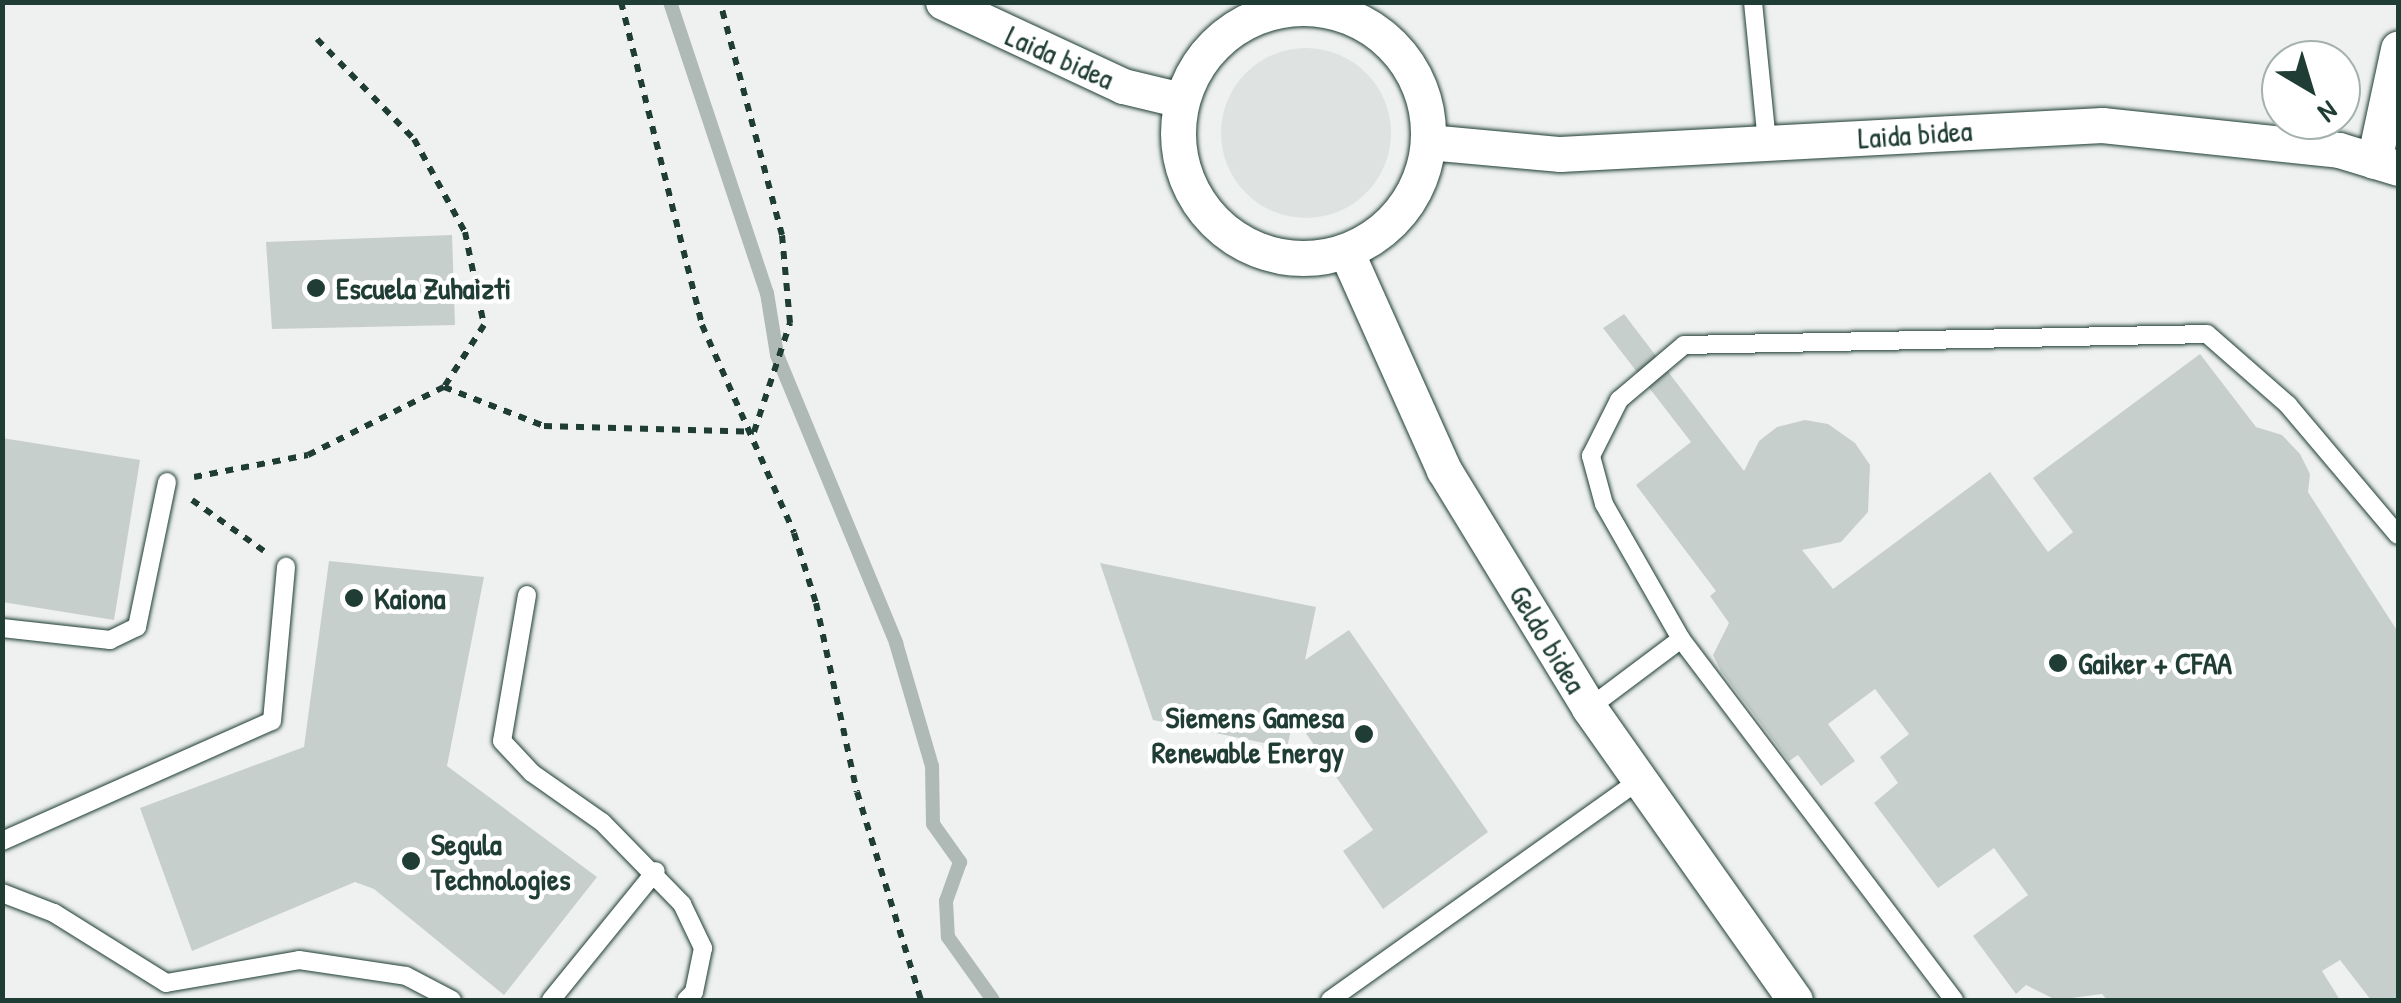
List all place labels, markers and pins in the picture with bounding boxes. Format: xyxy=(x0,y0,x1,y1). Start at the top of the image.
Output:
place label: Escuela Zuhaizti xyxy=(336,270,511,306)
marker: Escuela Zuhaizti xyxy=(305,277,327,299)
place label: Kaiona xyxy=(374,580,446,616)
marker: Kaiona xyxy=(343,587,365,609)
place label: Gaiker + CFAA xyxy=(2078,645,2232,681)
marker: Gaiker + CFAA xyxy=(2047,652,2069,674)
place label: Siemens Gamesa Renewable Energy xyxy=(1152,699,1344,770)
marker: Siemens Gamesa Renewable Energy xyxy=(1353,723,1375,745)
place label: Segula Technologies xyxy=(431,826,570,896)
marker: Segula Technologies xyxy=(400,850,422,872)

